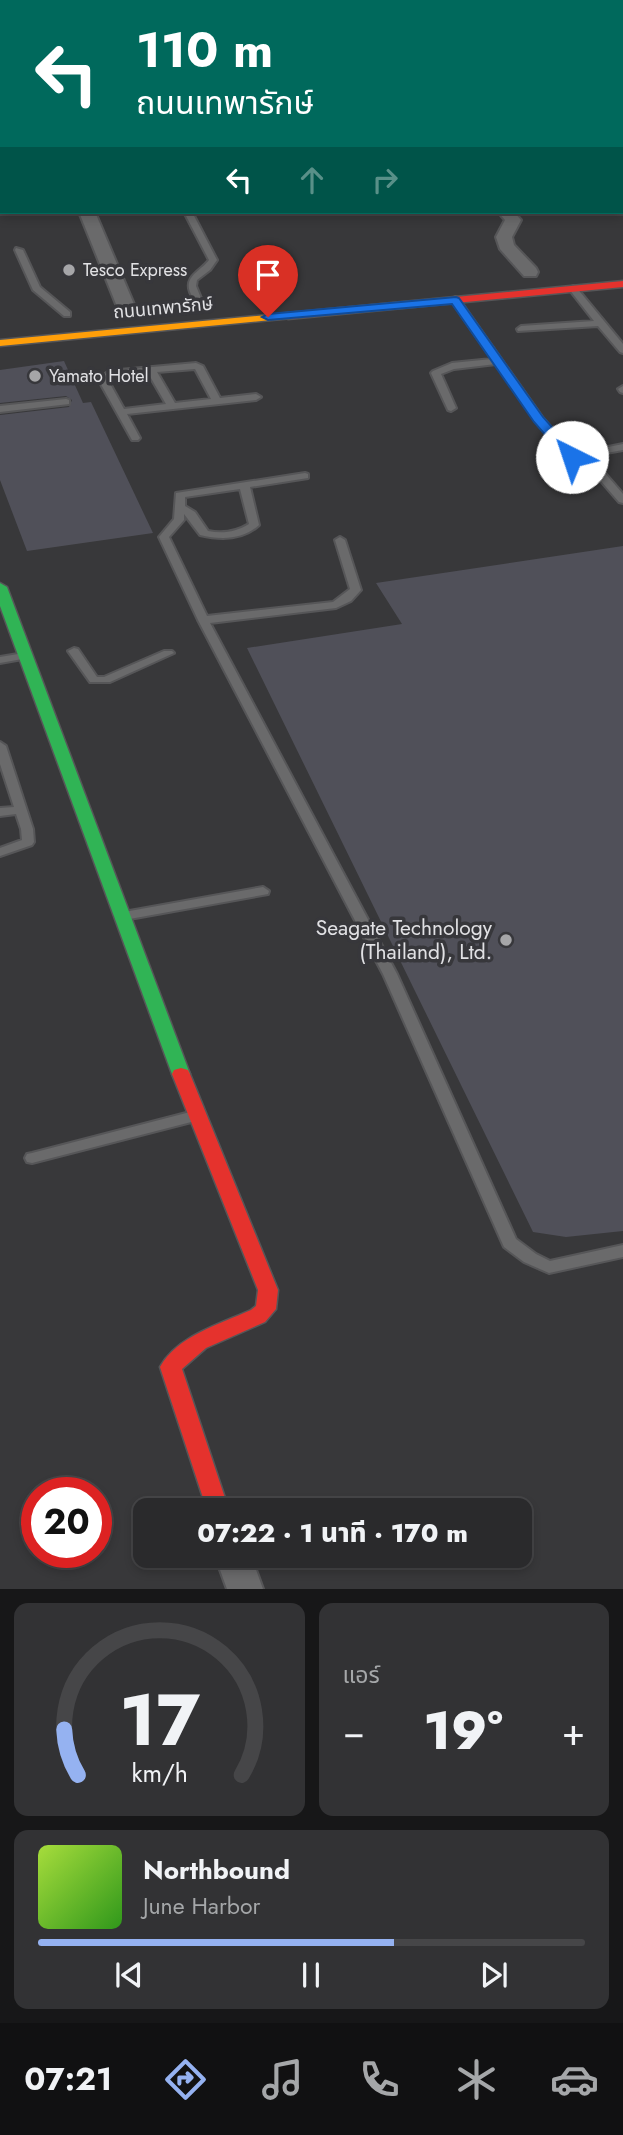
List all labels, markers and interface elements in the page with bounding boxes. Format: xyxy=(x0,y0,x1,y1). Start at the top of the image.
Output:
text: 110 m xyxy=(136,15,273,85)
icon: left xyxy=(21,28,112,119)
text: ถนนเทพารักษ์ xyxy=(136,80,314,126)
icon: left xyxy=(220,161,258,199)
icon: ahead xyxy=(293,161,331,199)
icon: right xyxy=(366,161,404,199)
pin xyxy=(238,245,298,317)
icon: arrive xyxy=(249,256,287,294)
place label: Tesco Express xyxy=(83,257,187,283)
marker: Tesco Express xyxy=(61,262,77,278)
street label: ถนนเทพารักษ์ xyxy=(112,291,214,325)
place label: Yamato Hotel xyxy=(49,363,149,389)
marker: Yamato Hotel xyxy=(27,368,43,384)
position arrow xyxy=(535,420,609,494)
place label: Seagate Technology (Thailand), Ltd. xyxy=(316,913,493,967)
marker: Seagate Technology (Thailand), Ltd. xyxy=(498,932,514,948)
speed limit sign: 20 xyxy=(21,1477,112,1568)
text: 07:22 · 1 นาที · 170 m xyxy=(197,1514,468,1552)
text: แอร์ xyxy=(343,1658,380,1692)
text: 17 xyxy=(119,1668,200,1773)
text: 19° xyxy=(424,1693,503,1769)
text: − xyxy=(343,1704,365,1759)
text: + xyxy=(562,1704,585,1759)
text: km/h xyxy=(131,1755,188,1791)
text: Northbound xyxy=(143,1851,290,1889)
text: June Harbor xyxy=(143,1889,260,1923)
icon: previous xyxy=(110,1956,148,1994)
icon: pause xyxy=(292,1956,330,1994)
icon: next xyxy=(475,1956,513,1994)
icon: directions xyxy=(161,2055,210,2104)
icon: music xyxy=(258,2055,307,2104)
icon: phone xyxy=(355,2055,404,2104)
icon: climate xyxy=(452,2055,501,2104)
icon: car xyxy=(550,2055,599,2104)
text: 07:21 xyxy=(24,2056,112,2102)

